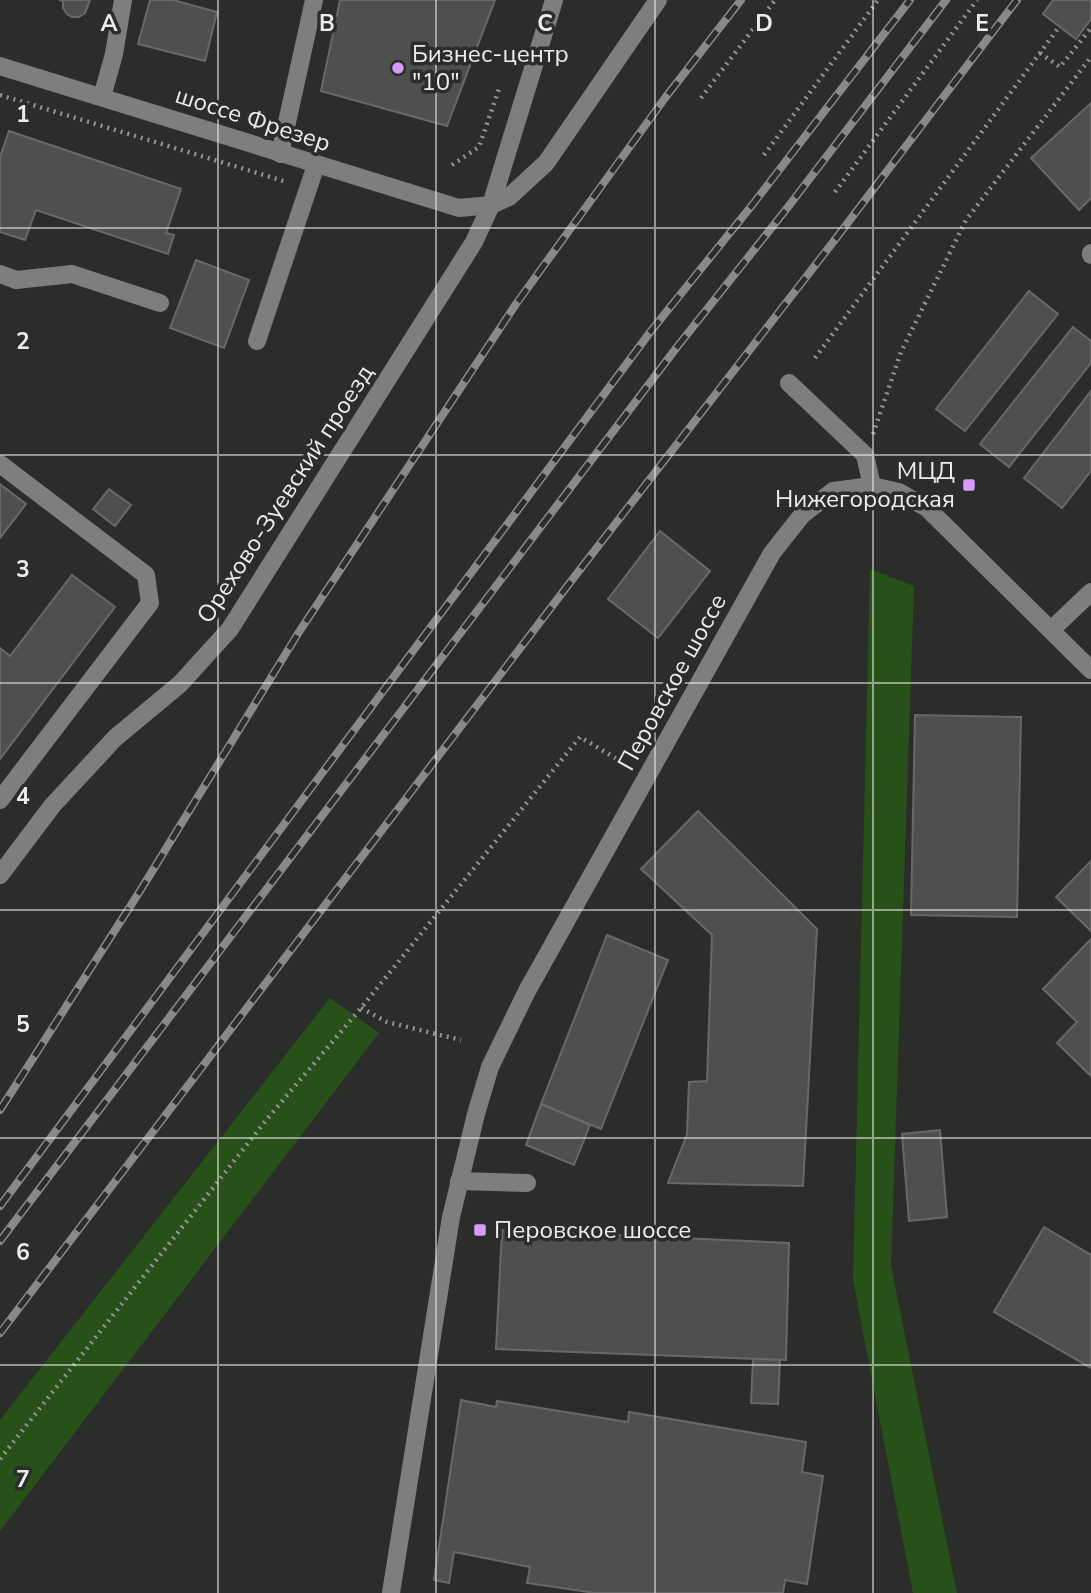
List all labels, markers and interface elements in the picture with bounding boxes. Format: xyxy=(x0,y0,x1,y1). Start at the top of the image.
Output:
text: A xyxy=(100,8,118,39)
text: B xyxy=(319,8,335,39)
text: C xyxy=(537,8,553,39)
text: D xyxy=(755,8,773,39)
text: E xyxy=(975,8,989,39)
place label: Бизнес-центр "10" xyxy=(412,38,569,98)
marker: Бизнес-центр "10" xyxy=(390,60,406,76)
street label: шоссе Фрезер xyxy=(171,79,335,159)
text: 1 xyxy=(16,99,30,130)
text: 2 xyxy=(16,326,30,357)
street label: Орехово-Зуевский проезд xyxy=(189,359,381,629)
place label: МЦД Нижегородская xyxy=(775,455,955,515)
marker: МЦД Нижегородская xyxy=(961,477,977,493)
text: 3 xyxy=(16,554,30,585)
street label: Перовское шоссе xyxy=(610,588,734,776)
text: 4 xyxy=(16,781,30,812)
text: 5 xyxy=(16,1009,30,1040)
place label: Перовское шоссе xyxy=(494,1214,691,1246)
marker: Перовское шоссе xyxy=(472,1222,488,1238)
text: 6 xyxy=(16,1237,30,1268)
text: 7 xyxy=(16,1464,30,1495)

